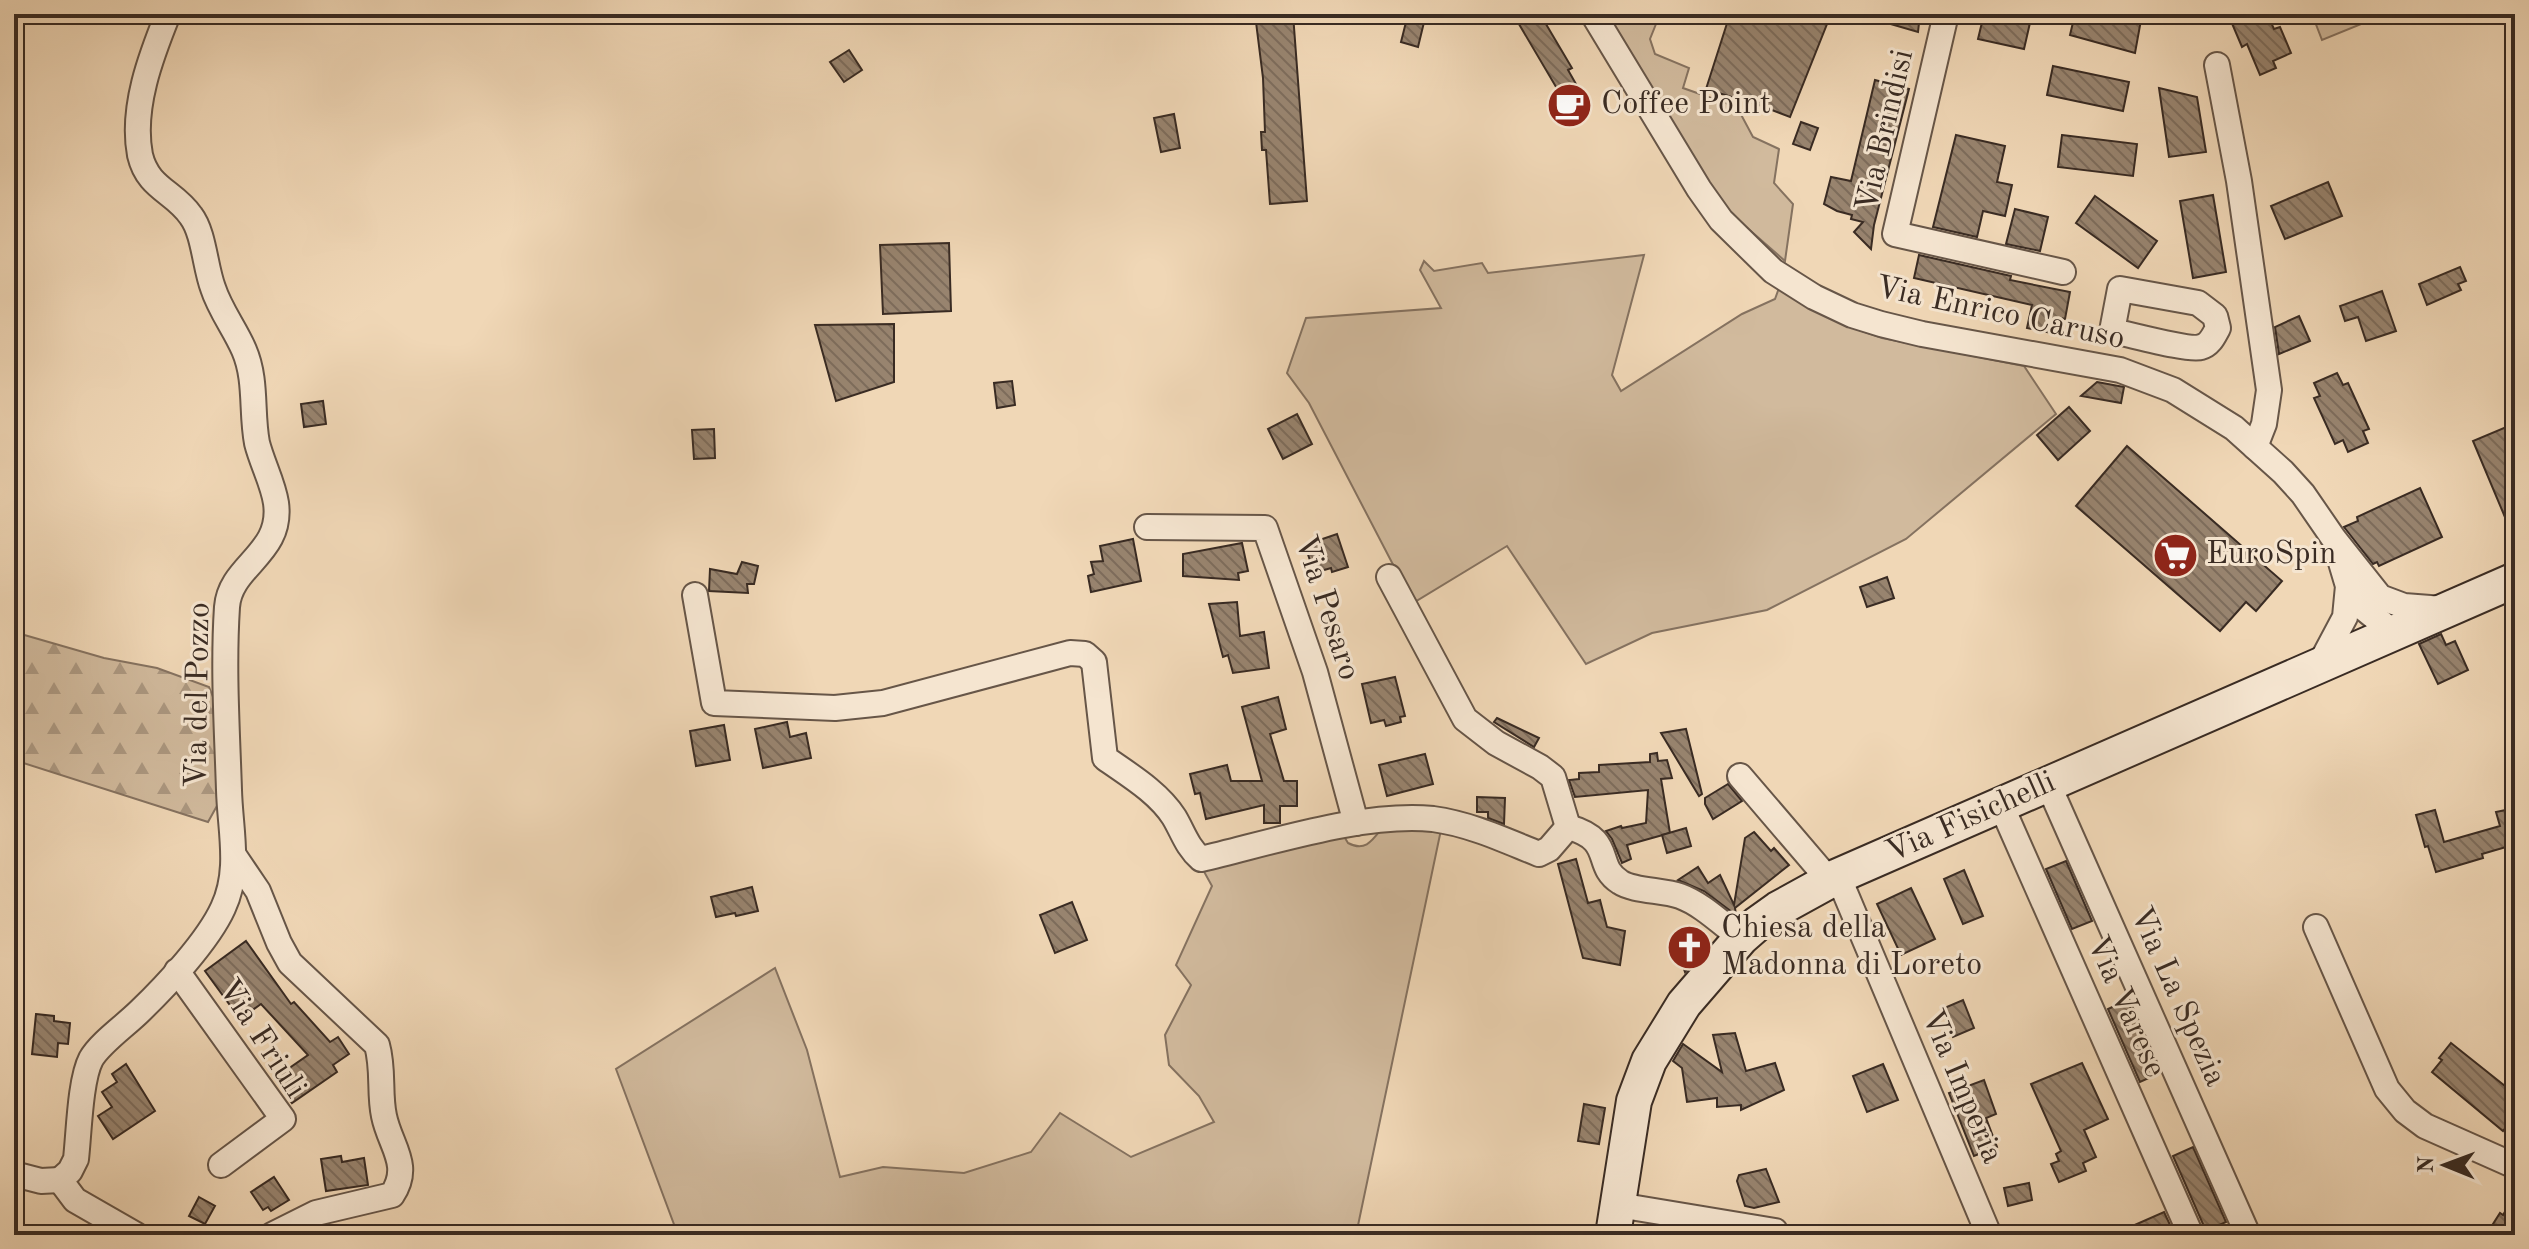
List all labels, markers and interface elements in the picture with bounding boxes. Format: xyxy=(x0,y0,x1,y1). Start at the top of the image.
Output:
street label: Via Brindisi xyxy=(1852,47,1920,215)
cafe icon: Coffee Point xyxy=(1546,81,1594,129)
place label: Coffee Point xyxy=(1601,89,1771,121)
street label: Via Enrico Caruso xyxy=(1873,272,2127,356)
supermarket icon: EuroSpin xyxy=(2151,531,2199,579)
street label: Via Pesaro xyxy=(1288,532,1364,684)
place label: EuroSpin xyxy=(2206,539,2337,571)
street label: Via del Pozzo xyxy=(181,602,217,788)
street label: Via Fisichelli xyxy=(1882,766,2060,870)
street label: Via La Spezia xyxy=(2123,903,2231,1092)
place label: Chiesa della Madonna di Loreto xyxy=(1721,913,1982,982)
church icon: Chiesa della Madonna di Loreto xyxy=(1666,923,1714,971)
street label: Via Varese xyxy=(2080,931,2170,1083)
street label: Via Friuli xyxy=(211,974,311,1104)
street label: Via Imperia xyxy=(1914,1005,2008,1169)
north arrow xyxy=(2405,1125,2485,1205)
text: N xyxy=(2416,1156,2438,1173)

